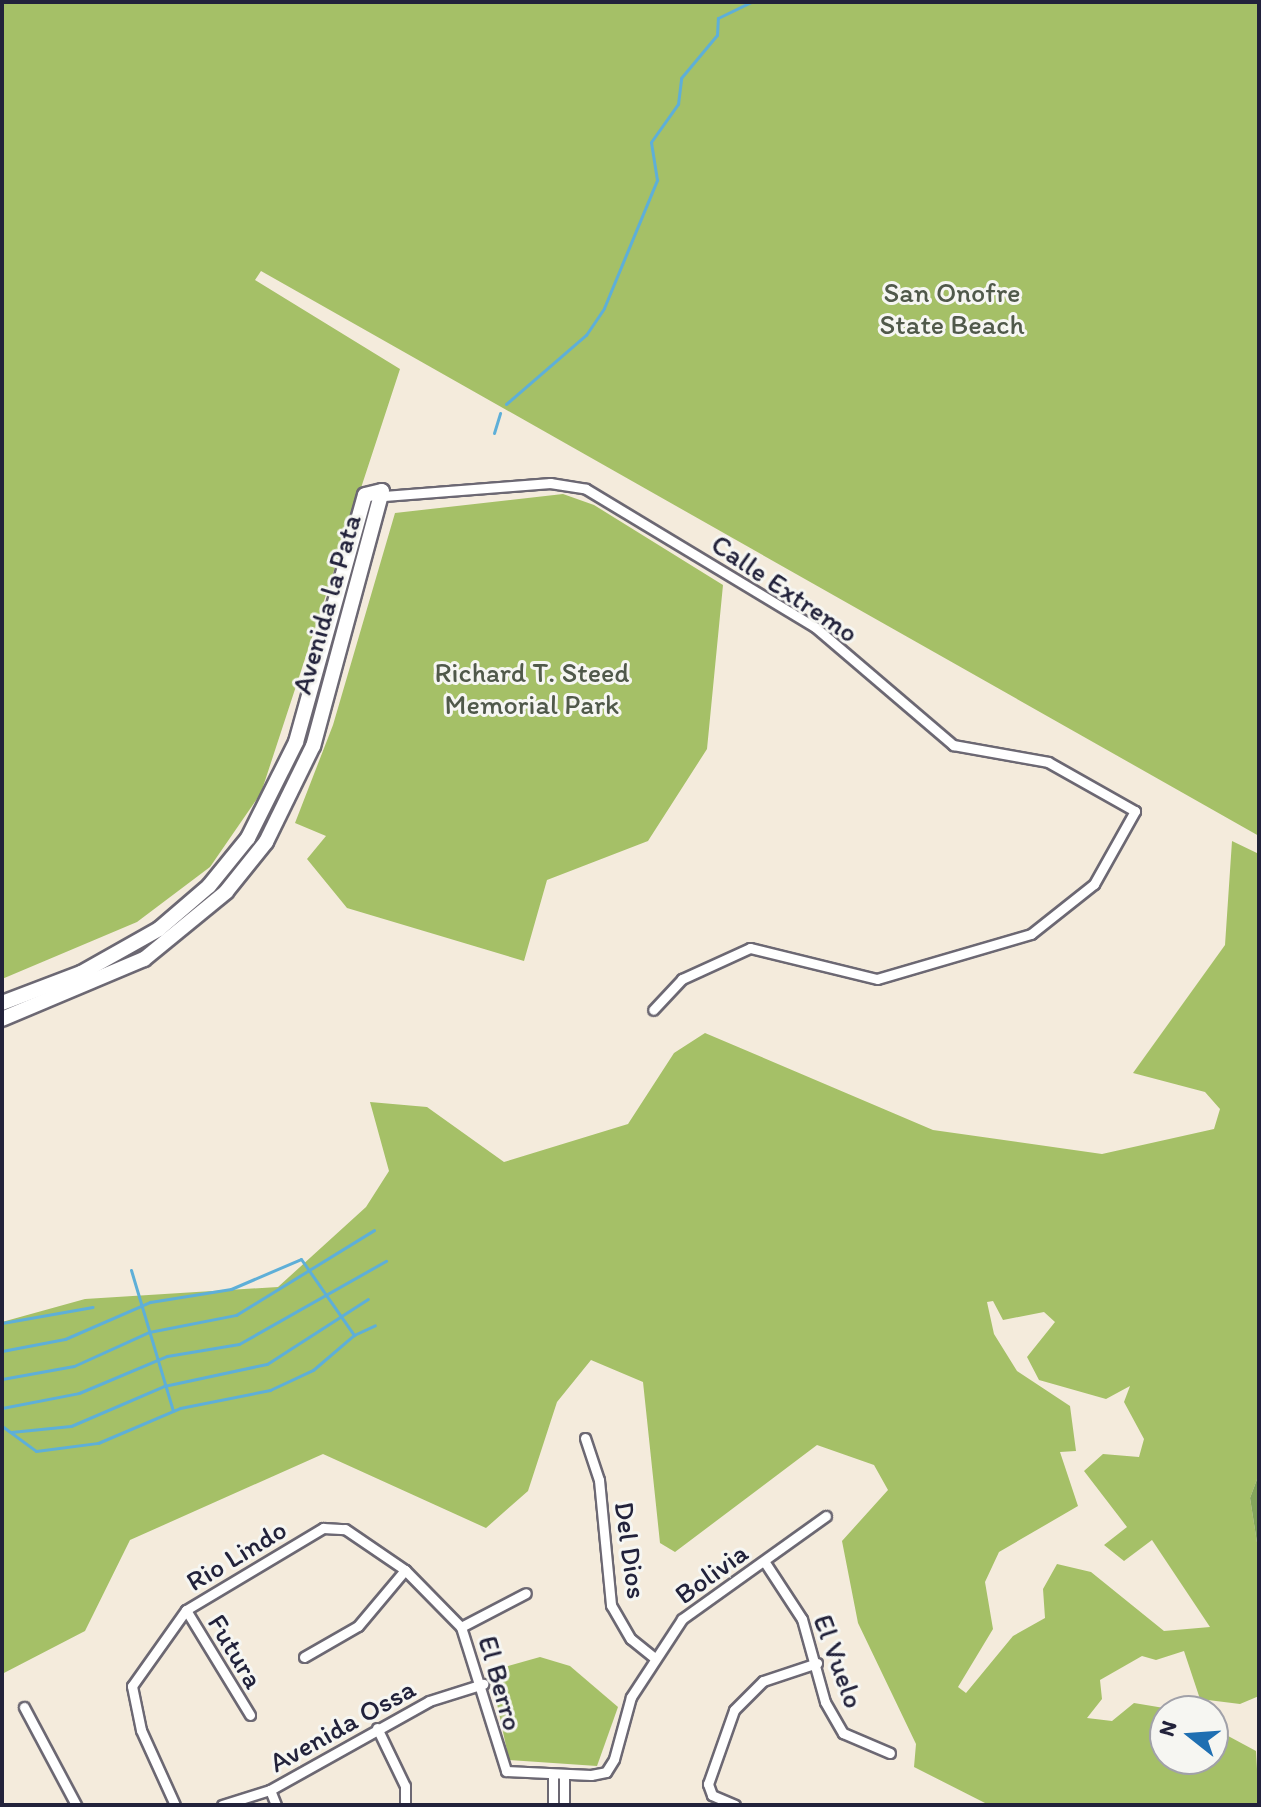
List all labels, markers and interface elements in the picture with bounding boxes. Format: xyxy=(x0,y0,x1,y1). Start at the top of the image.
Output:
park label: San Onofre State Beach xyxy=(880,275,1024,341)
street label: Avenida la Pata xyxy=(284,511,368,697)
street label: Calle Extremo xyxy=(705,527,865,649)
park label: Richard T. Steed Memorial Park xyxy=(435,655,629,721)
street label: Del Dios xyxy=(608,1499,654,1601)
street label: Rio Lindo xyxy=(180,1512,292,1598)
street label: Bolivia xyxy=(668,1535,754,1611)
street label: Futura xyxy=(201,1608,271,1694)
street label: El Vuelo xyxy=(807,1610,871,1712)
street label: El Berro xyxy=(471,1632,531,1734)
street label: Avenida Ossa xyxy=(263,1671,421,1779)
north arrow xyxy=(1149,1695,1229,1775)
text: N xyxy=(1152,1717,1183,1739)

